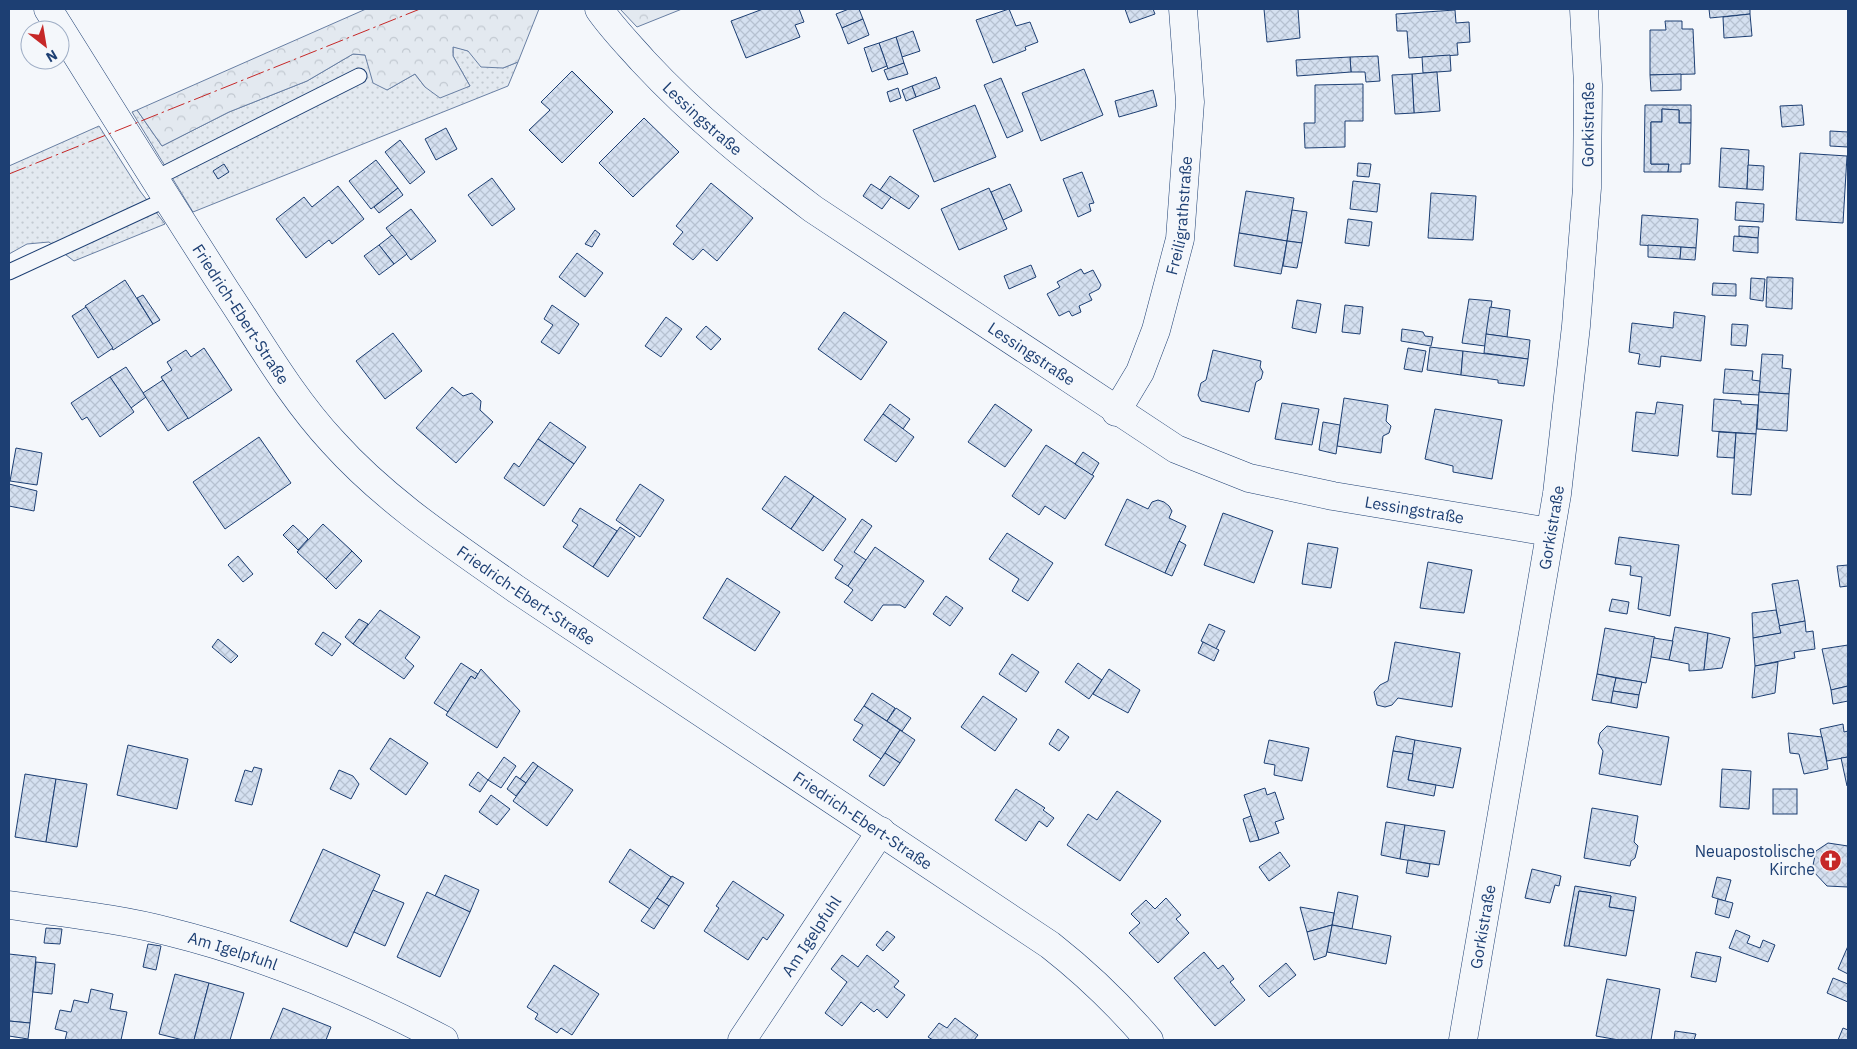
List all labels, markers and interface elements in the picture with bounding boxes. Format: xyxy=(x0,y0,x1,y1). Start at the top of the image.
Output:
north arrow xyxy=(20,20,70,70)
text: N xyxy=(43,46,61,66)
street label: Lessingstraße xyxy=(659,77,747,160)
street label: Gorkistraße xyxy=(1577,82,1598,167)
street label: Freiligrathstraße xyxy=(1161,155,1196,277)
street label: Friedrich-Ebert-Straße xyxy=(188,240,294,388)
street label: Lessingstraße xyxy=(984,318,1079,390)
street label: Gorkistraße xyxy=(1534,484,1568,571)
street label: Lessingstraße xyxy=(1363,491,1466,528)
street label: Friedrich-Ebert-Straße xyxy=(453,541,599,649)
street label: Friedrich-Ebert-Straße xyxy=(790,767,936,874)
place label: Neuapostolische Kirche xyxy=(1695,841,1815,879)
church icon: Neuapostolische Kirche xyxy=(1819,848,1843,872)
street label: Gorkistraße xyxy=(1465,883,1500,970)
street label: Am Igelpfuhl xyxy=(777,892,845,980)
street label: Am Igelpfuhl xyxy=(186,927,281,974)

